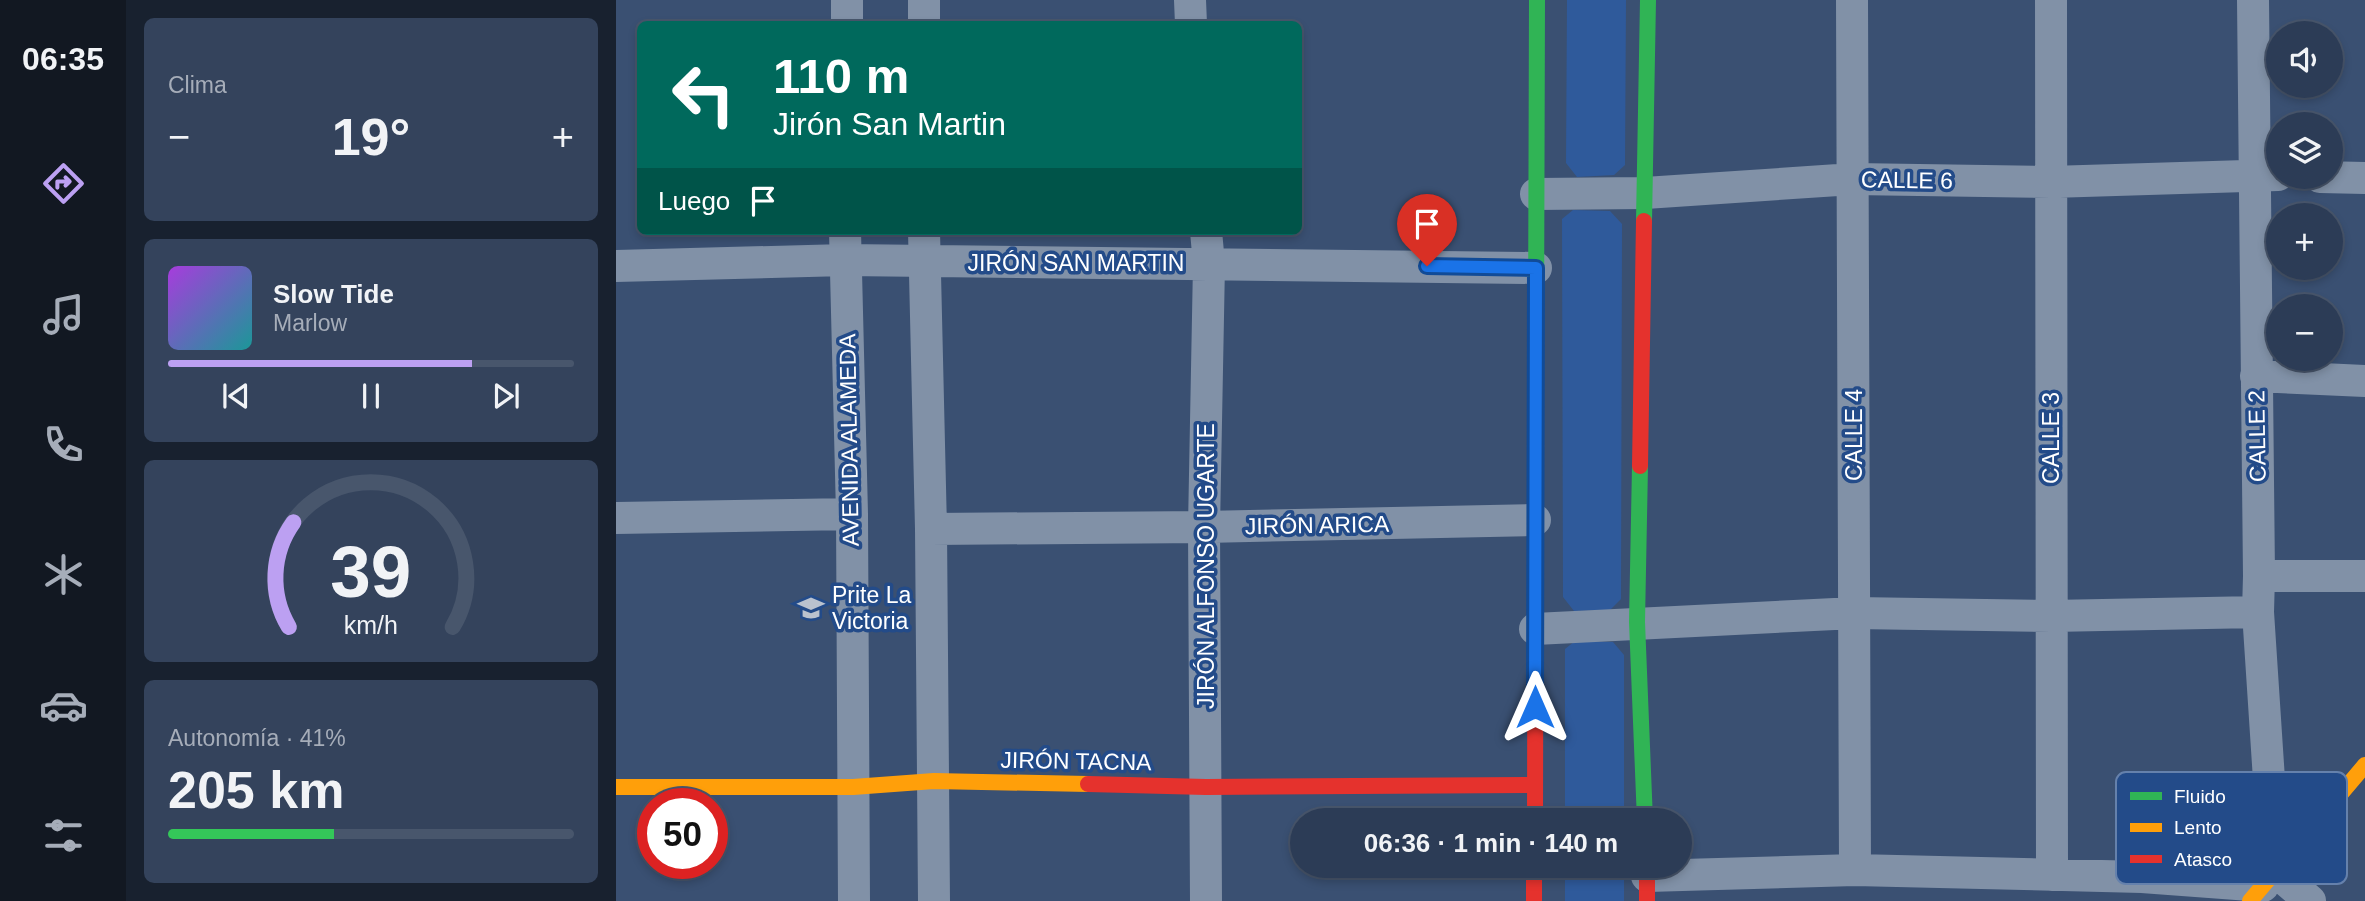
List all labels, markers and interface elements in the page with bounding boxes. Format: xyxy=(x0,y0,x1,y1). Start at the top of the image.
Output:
map controls xyxy=(2266,21,2343,371)
button: sound xyxy=(2266,21,2343,98)
text: 06:35 xyxy=(22,41,104,77)
icon: left xyxy=(658,49,749,140)
text: 110 m xyxy=(773,49,909,103)
text: Clima xyxy=(168,72,227,98)
text: Jirón San Martin xyxy=(773,106,1006,142)
text: 19° xyxy=(332,108,410,166)
button: layers xyxy=(2266,112,2343,189)
text: − xyxy=(168,116,190,158)
text: + xyxy=(552,116,574,158)
icon: directions xyxy=(39,159,88,208)
street label: CALLE 6 xyxy=(1861,166,1953,194)
icon: arrive xyxy=(744,182,782,220)
text: Luego xyxy=(658,186,730,216)
pin xyxy=(1397,194,1457,266)
button: + xyxy=(2266,203,2343,280)
icon: arrive xyxy=(1408,205,1446,243)
street label: JIRÓN SAN MARTIN xyxy=(968,250,1184,276)
text: Slow Tide xyxy=(273,279,394,309)
icon: music xyxy=(39,290,88,339)
button: − xyxy=(2266,294,2343,371)
text: Marlow xyxy=(273,310,347,336)
street label: AVENIDA ALAMEDA xyxy=(834,333,864,547)
icon: previous xyxy=(217,377,255,415)
icon: pause xyxy=(352,377,390,415)
icon: next xyxy=(487,377,525,415)
street label: CALLE 4 xyxy=(1841,389,1867,481)
street label: CALLE 2 xyxy=(2243,390,2271,482)
street label: CALLE 3 xyxy=(2038,392,2064,484)
icon: phone xyxy=(39,420,88,469)
street label: JIRÓN ALFONSO UGARTE xyxy=(1193,423,1219,709)
street label: JIRÓN ARICA xyxy=(1245,511,1390,539)
text: 39 xyxy=(331,531,411,612)
icon: climate xyxy=(39,550,88,599)
place label: Prite La Victoria xyxy=(832,582,911,634)
school or university icon: Prite La Victoria xyxy=(796,593,826,623)
text: km/h xyxy=(344,611,398,639)
position arrow xyxy=(1498,670,1572,744)
icon: car xyxy=(39,681,88,730)
text: Autonomía · 41% xyxy=(168,725,346,751)
street label: JIRÓN TACNA xyxy=(1000,747,1152,775)
text: 205 km xyxy=(168,761,344,819)
legend xyxy=(2116,772,2347,884)
text: Fluido xyxy=(2174,786,2226,807)
speed limit sign: 50 xyxy=(637,788,728,879)
icon: filters xyxy=(39,811,88,860)
text: Lento xyxy=(2174,817,2222,838)
text: 06:36 · 1 min · 140 m xyxy=(1364,828,1618,858)
text: Atasco xyxy=(2174,849,2232,870)

